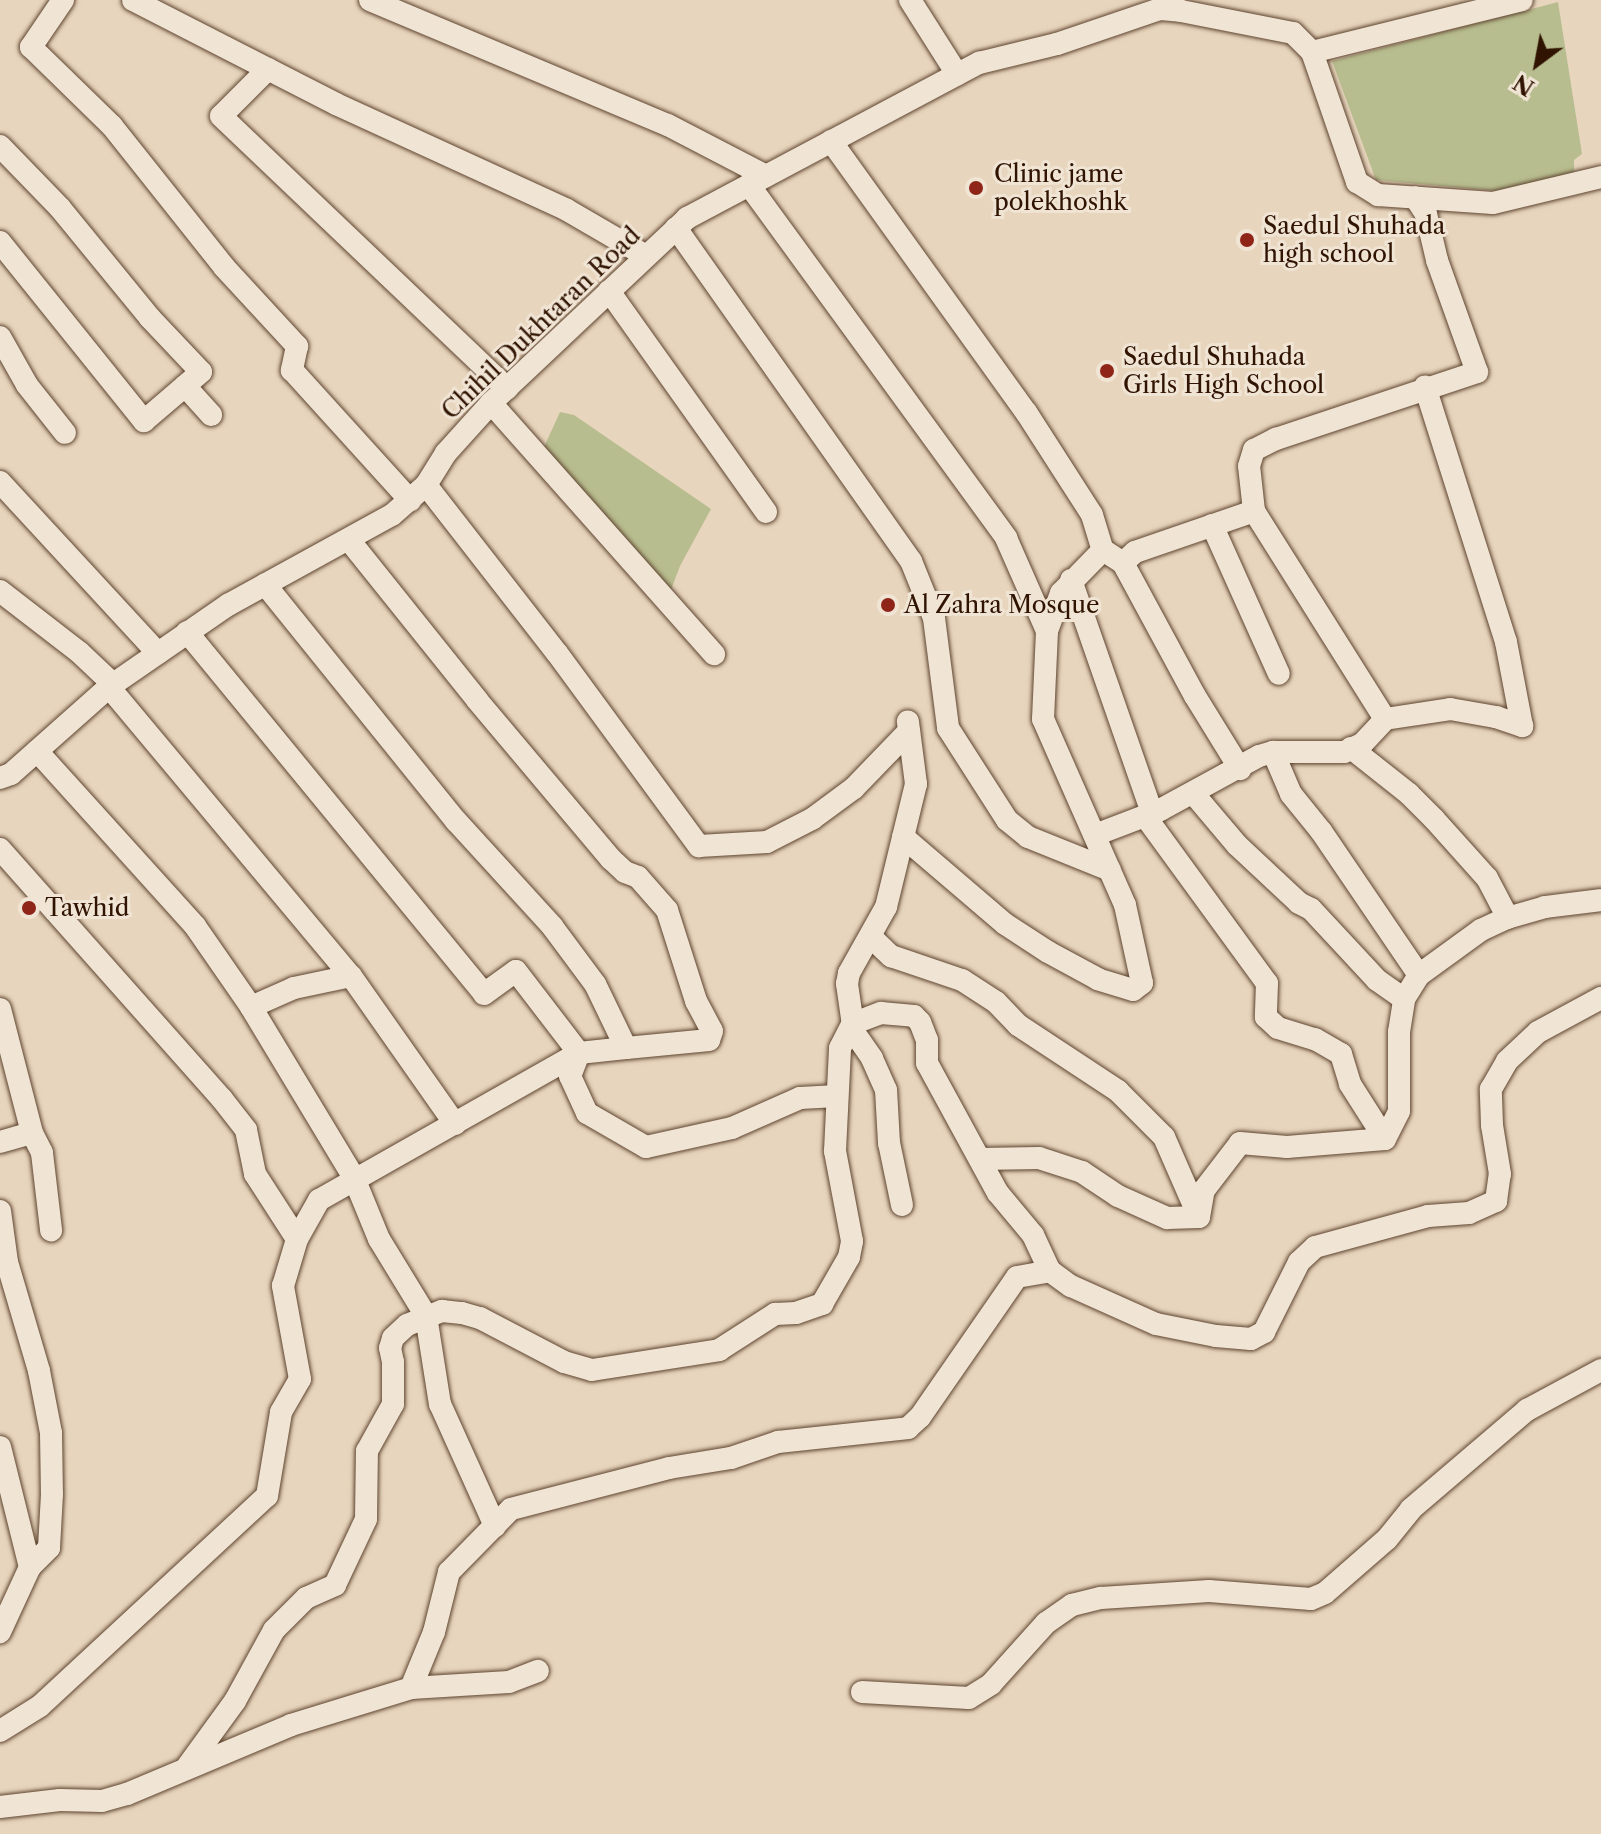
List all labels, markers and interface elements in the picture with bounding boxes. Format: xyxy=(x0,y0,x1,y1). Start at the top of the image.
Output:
north arrow xyxy=(1497,24,1577,104)
text: N xyxy=(1509,68,1539,101)
place label: Clinic jame polekhoshk xyxy=(994,160,1127,216)
marker: Clinic jame polekhoshk xyxy=(965,177,987,199)
place label: Saedul Shuhada high school xyxy=(1263,212,1445,268)
street label: Chihil Dukhtaran Road xyxy=(436,221,646,425)
marker: Saedul Shuhada high school xyxy=(1238,231,1256,249)
place label: Saedul Shuhada Girls High School xyxy=(1123,343,1324,399)
marker: Saedul Shuhada Girls High School xyxy=(1098,362,1116,380)
place label: Al Zahra Mosque xyxy=(904,591,1100,619)
marker: Al Zahra Mosque xyxy=(879,596,897,614)
place label: Tawhid xyxy=(45,894,129,922)
marker: Tawhid xyxy=(20,899,38,917)

